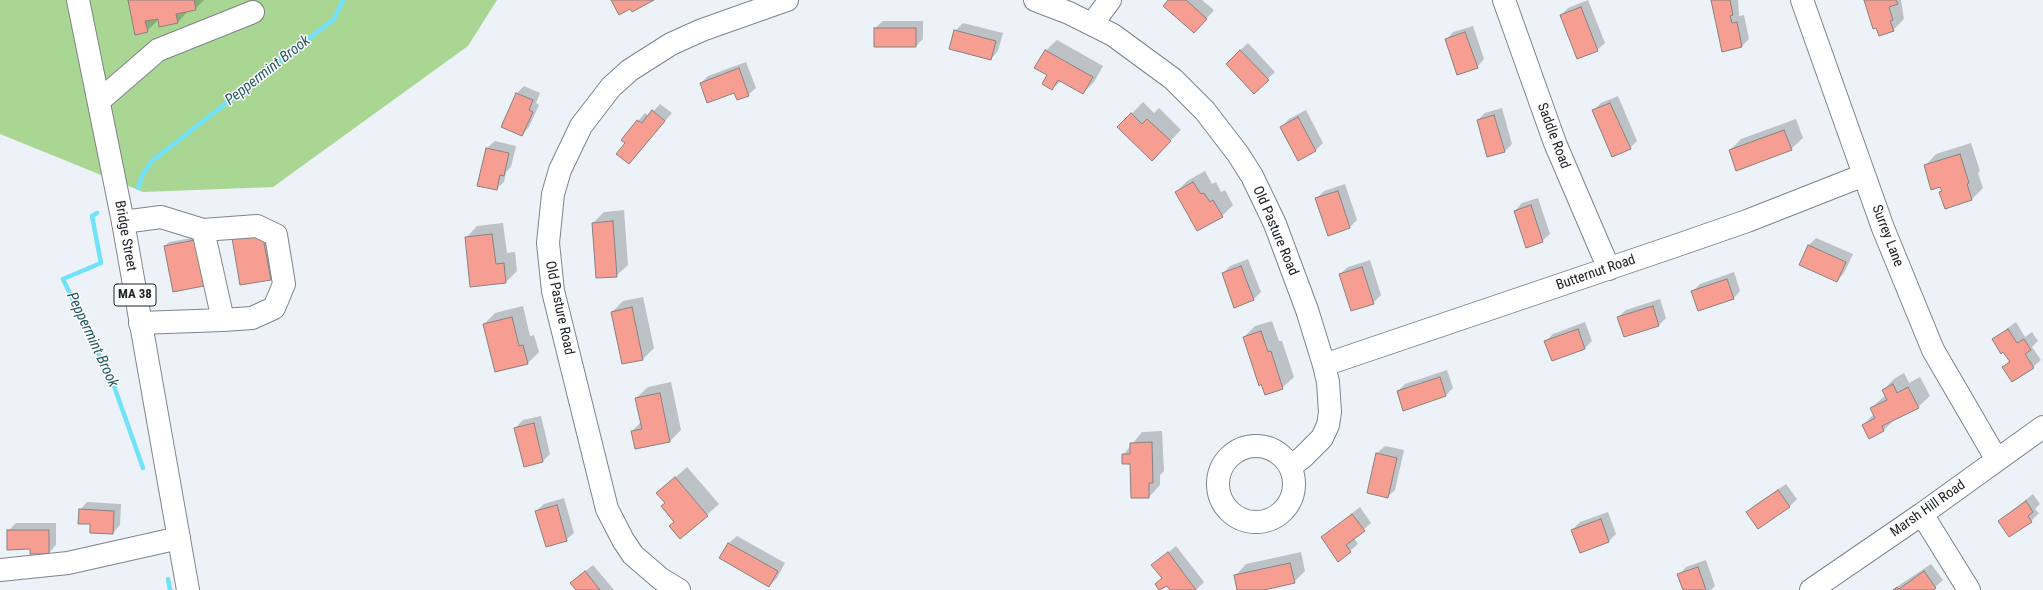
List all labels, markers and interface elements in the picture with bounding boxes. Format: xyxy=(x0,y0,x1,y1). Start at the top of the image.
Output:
water label: Peppermint Brook xyxy=(222,32,314,110)
street label: Saddle Road xyxy=(1533,101,1573,171)
street label: Old Pasture Road xyxy=(1249,184,1301,278)
street label: Bridge Street xyxy=(111,199,139,273)
street label: Surrey Lane xyxy=(1868,203,1906,269)
street label: Butternut Road xyxy=(1554,252,1638,294)
street label: Old Pasture Road xyxy=(541,260,577,356)
road number: MA 38 xyxy=(114,284,156,306)
water label: Peppermint Brook xyxy=(62,290,122,390)
street label: Marsh Hill Road xyxy=(1887,477,1969,541)

